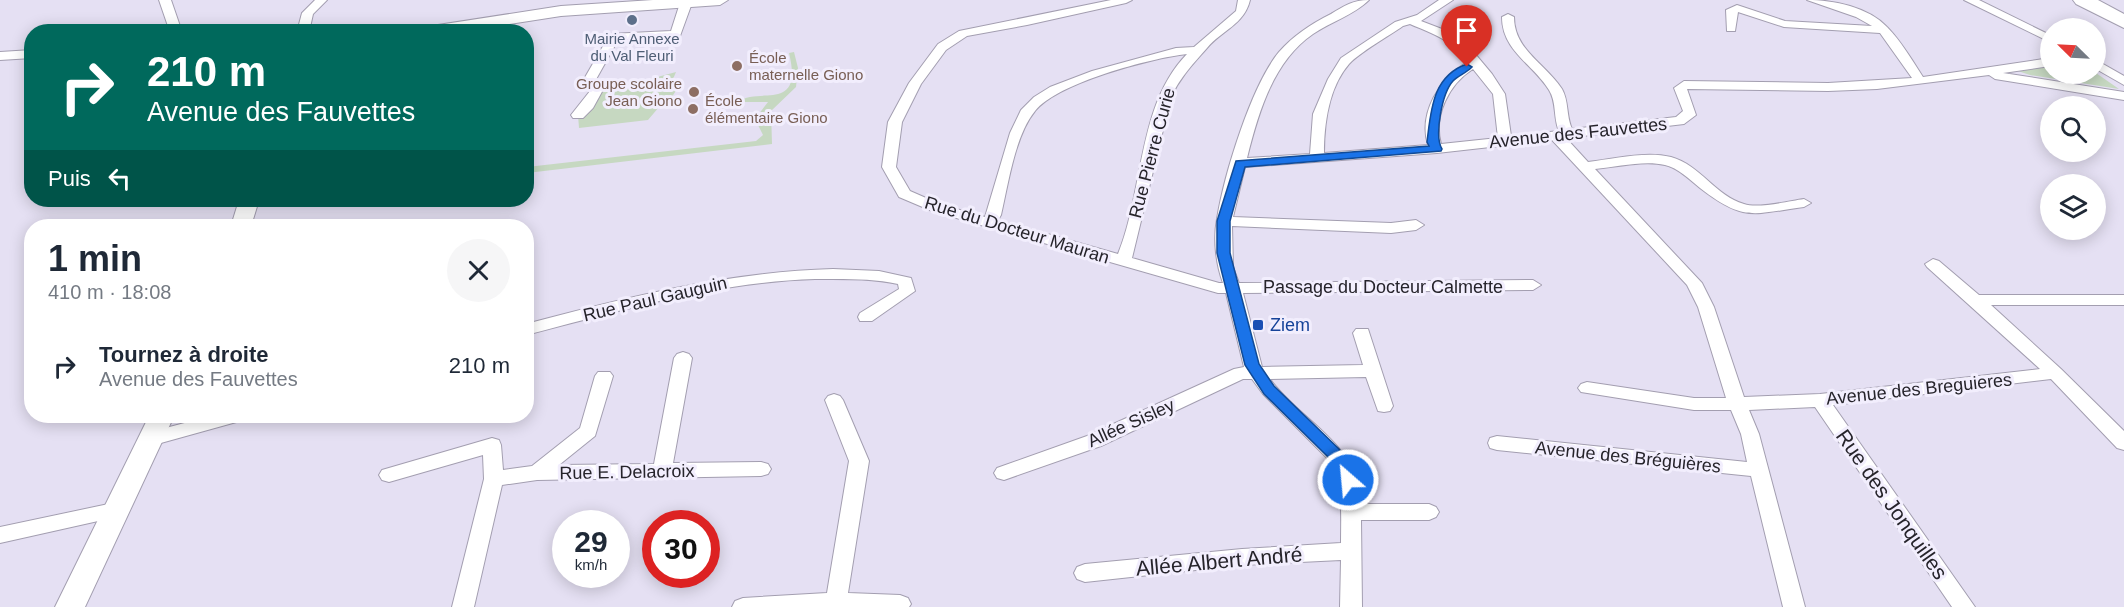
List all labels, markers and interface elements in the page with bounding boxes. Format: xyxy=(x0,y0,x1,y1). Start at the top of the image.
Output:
pin xyxy=(1441,5,1492,67)
marker: Mairie Annexe du Val Fleuri xyxy=(625,13,639,27)
icon: arrive xyxy=(1450,14,1483,47)
north arrow xyxy=(2040,18,2106,84)
map controls xyxy=(2040,18,2106,240)
place label: Mairie Annexe du Val Fleuri xyxy=(584,30,680,64)
icon: right xyxy=(48,48,126,126)
text: 210 m xyxy=(147,48,266,95)
place label: École maternelle Giono xyxy=(749,49,863,83)
marker: École maternelle Giono xyxy=(730,59,744,73)
place label: Groupe scolaire Jean Giono xyxy=(576,75,682,109)
marker: Groupe scolaire Jean Giono xyxy=(687,85,701,99)
street label: Rue Pierre Curie xyxy=(1125,86,1179,220)
place label: École élémentaire Giono xyxy=(705,92,828,126)
button: search xyxy=(2040,96,2106,162)
text: Avenue des Fauvettes xyxy=(147,97,415,127)
marker: École élémentaire Giono xyxy=(686,102,700,116)
street label: Avenue des Fauvettes xyxy=(1488,114,1668,152)
icon: left xyxy=(103,162,136,195)
text: Puis xyxy=(48,166,91,191)
button: layers xyxy=(2040,174,2106,240)
street label: Rue du Docteur Mauran xyxy=(922,192,1112,268)
text: 1 min xyxy=(48,238,142,279)
button: close xyxy=(447,239,510,302)
street label: Rue Paul Gauguin xyxy=(581,273,729,325)
street label: Passage du Docteur Calmette xyxy=(1263,277,1503,297)
text: 410 m · 18:08 xyxy=(48,281,171,303)
place label: Ziem xyxy=(1270,315,1310,335)
marker: Ziem xyxy=(1251,318,1265,332)
text: Tournez à droite xyxy=(99,342,269,367)
icon: right xyxy=(48,350,81,383)
text: 210 m xyxy=(449,353,510,378)
text: Avenue des Fauvettes xyxy=(99,368,298,390)
street label: Avenue des Breguieres xyxy=(1825,369,2013,409)
street label: Allée Sisley xyxy=(1084,395,1178,451)
street label: Rue des Jonquilles xyxy=(1832,425,1952,583)
street label: Avenue des Bréguières xyxy=(1534,437,1722,477)
position arrow xyxy=(1316,448,1380,512)
street label: Rue E. Delacroix xyxy=(559,461,695,483)
speed limit sign: 30 xyxy=(642,510,720,588)
text: 29 xyxy=(574,525,608,558)
street label: Allée Albert André xyxy=(1135,542,1303,580)
text: km/h xyxy=(575,556,607,573)

